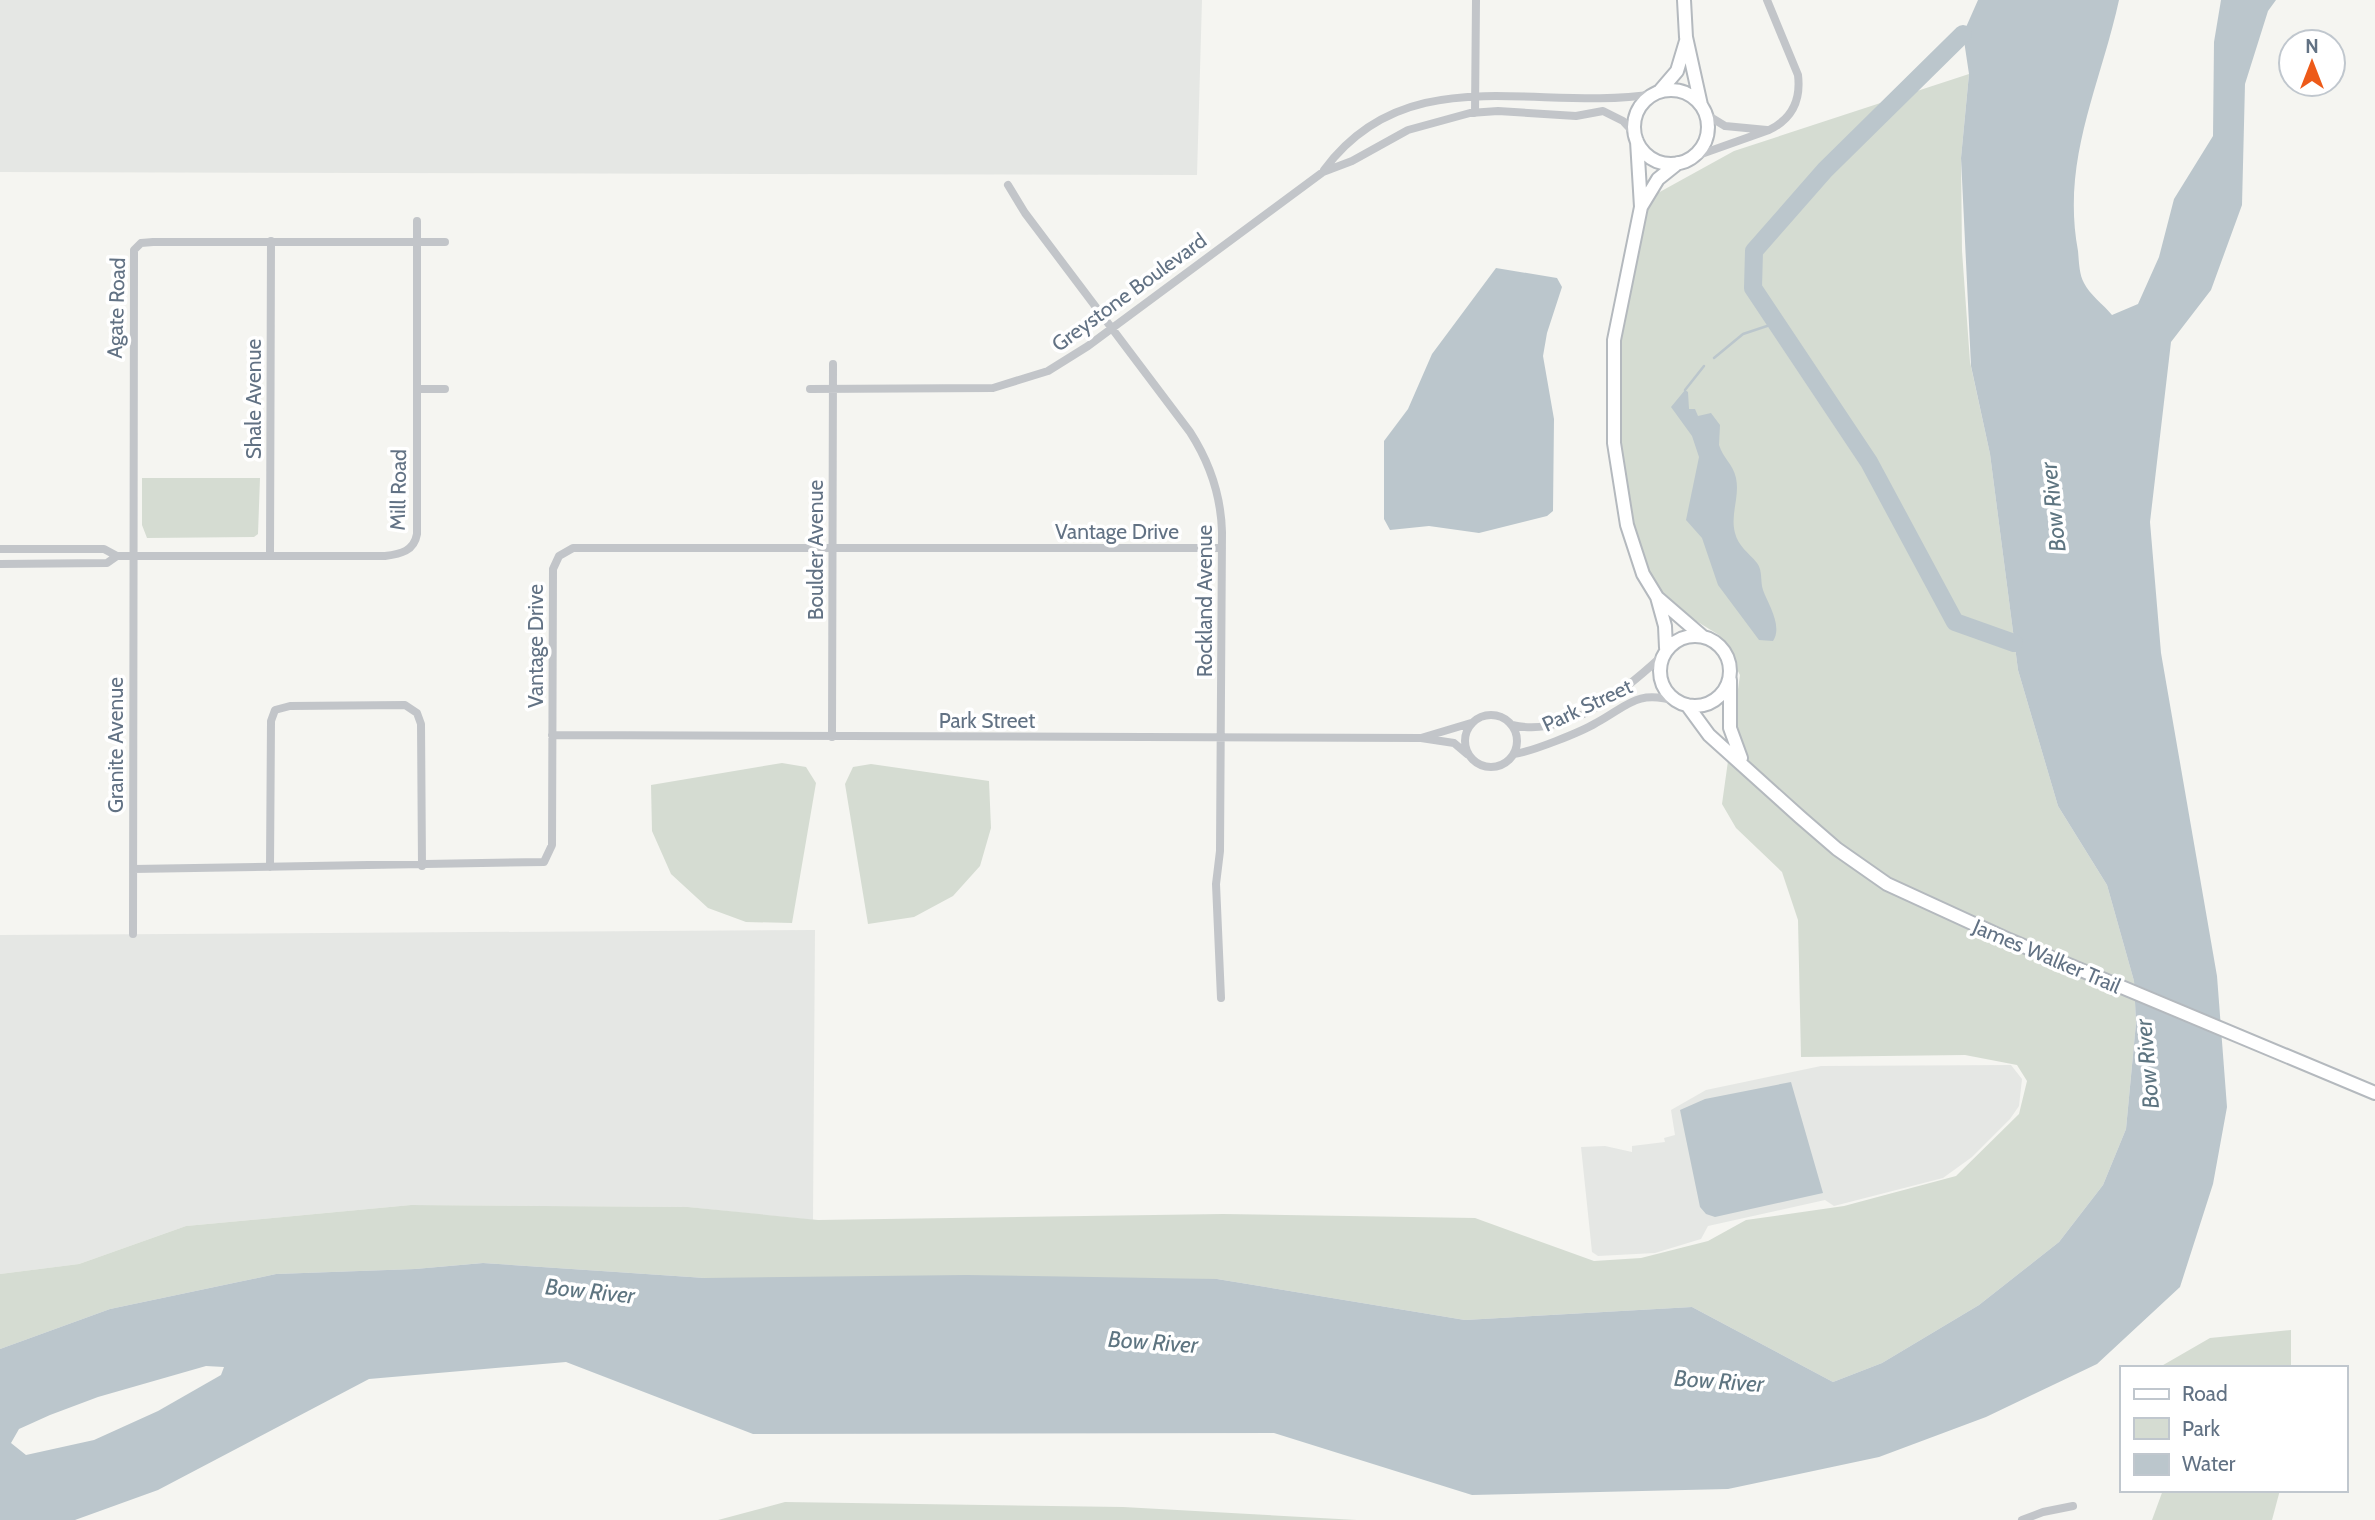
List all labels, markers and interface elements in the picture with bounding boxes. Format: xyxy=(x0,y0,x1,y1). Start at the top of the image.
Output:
north arrow xyxy=(2277,28,2347,98)
text: N xyxy=(2305,35,2319,58)
street label: Greystone Boulevard xyxy=(1047,228,1211,356)
street label: Agate Road xyxy=(102,257,130,359)
street label: Shale Avenue xyxy=(241,338,266,459)
street label: Mill Road xyxy=(385,449,411,531)
water label: Bow River xyxy=(2034,460,2072,553)
street label: Boulder Avenue xyxy=(803,480,828,620)
street label: Vantage Drive xyxy=(1055,519,1179,544)
street label: Rockland Avenue xyxy=(1192,525,1217,677)
street label: Vantage Drive xyxy=(523,584,548,708)
street label: Park Street xyxy=(1538,673,1636,737)
street label: Granite Avenue xyxy=(103,677,128,813)
street label: Park Street xyxy=(939,708,1035,733)
street label: James Walker Trail xyxy=(1968,913,2125,998)
water label: Bow River xyxy=(2129,1017,2165,1110)
water label: Bow River xyxy=(544,1272,637,1310)
water label: Bow River xyxy=(1107,1325,1200,1359)
water label: Bow River xyxy=(1673,1364,1766,1398)
legend xyxy=(2120,1366,2347,1492)
text: Road xyxy=(2182,1381,2228,1406)
text: Park xyxy=(2182,1416,2220,1441)
text: Water xyxy=(2182,1451,2236,1476)

